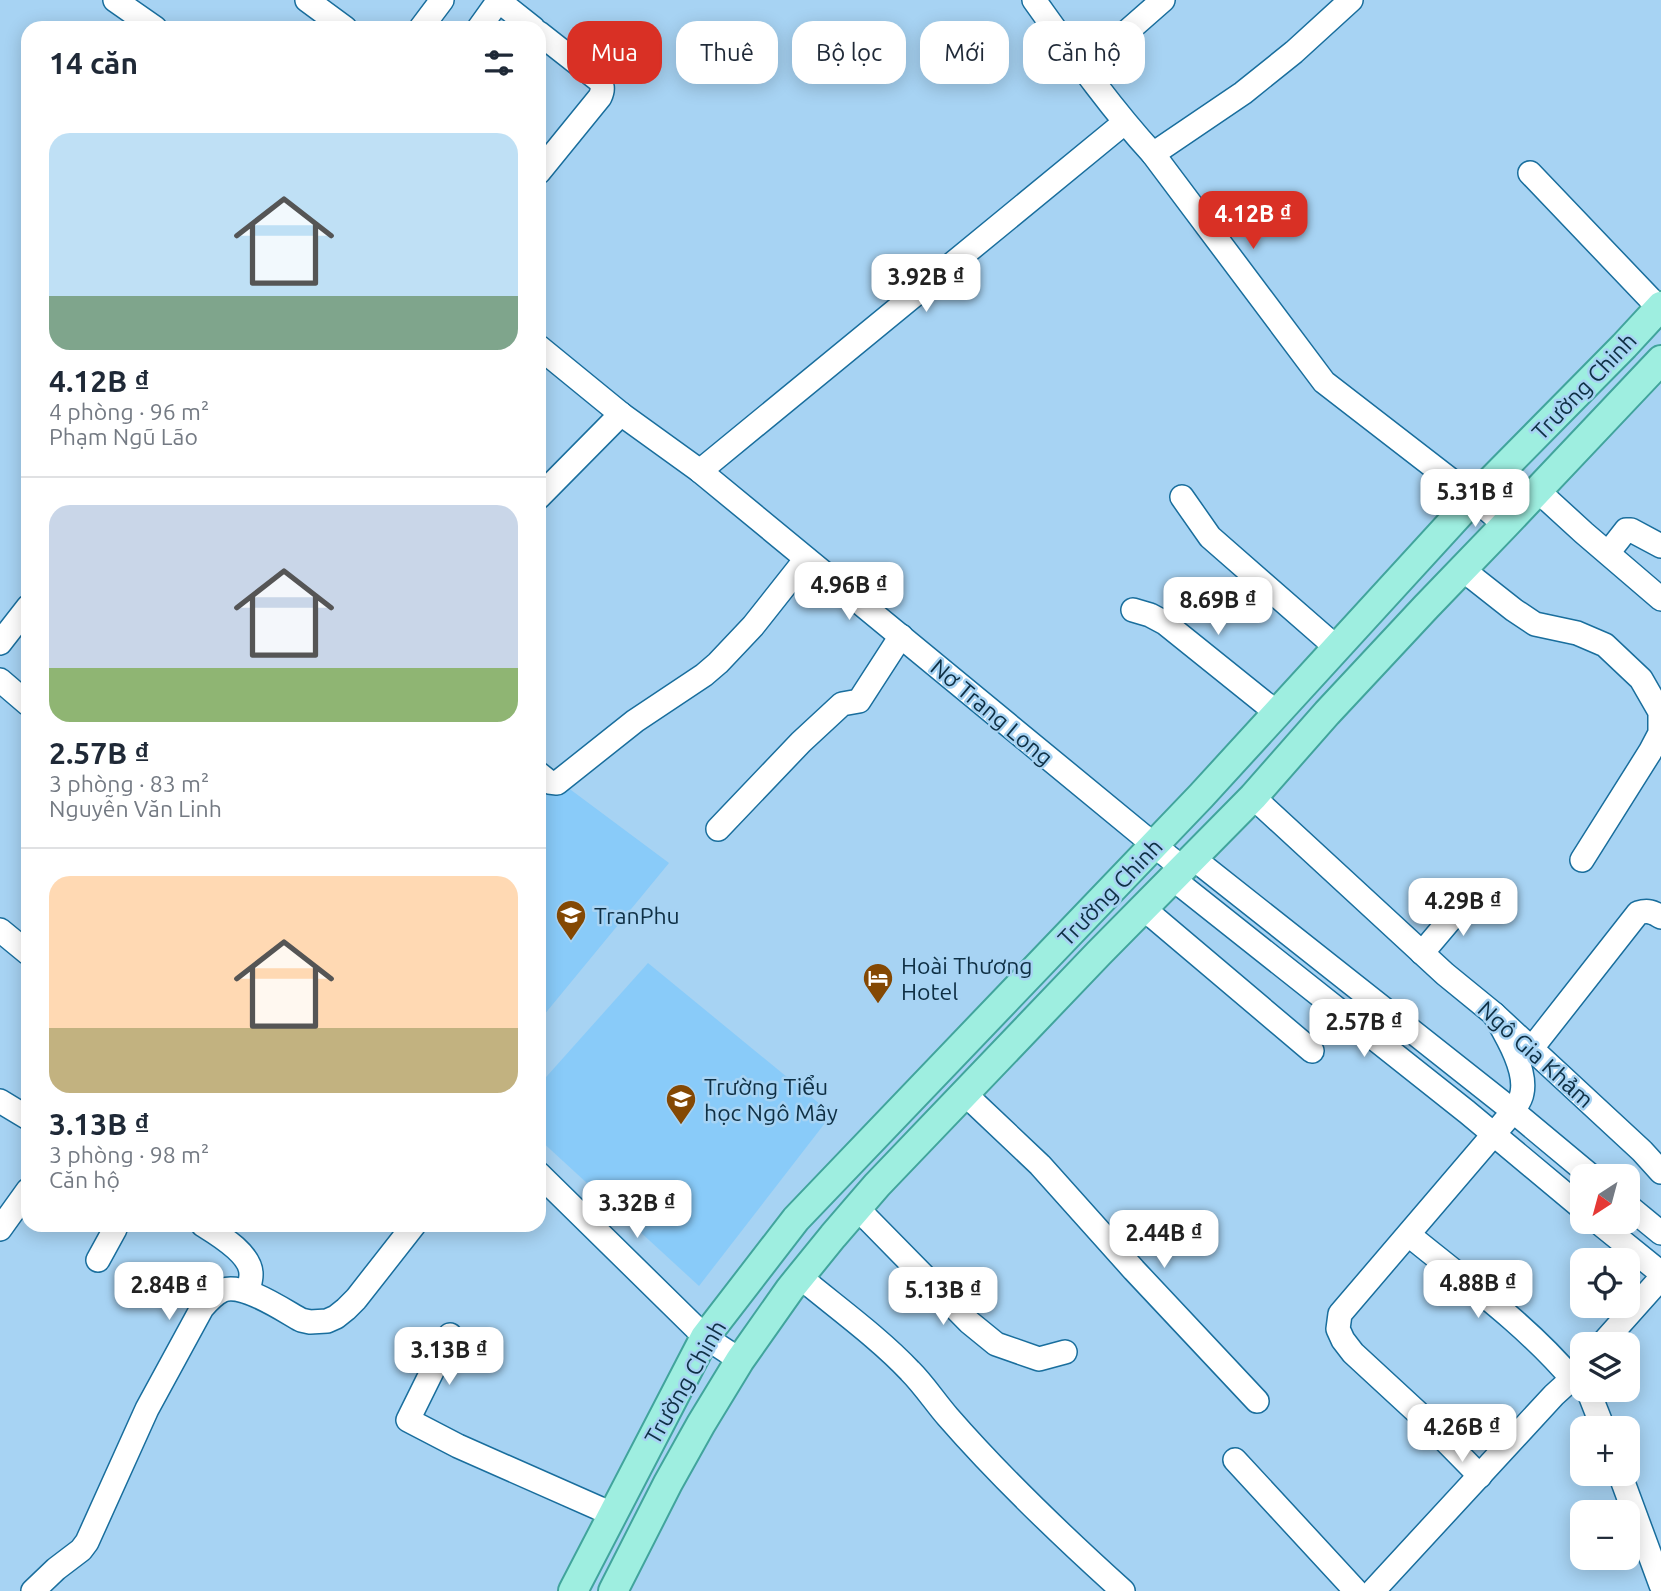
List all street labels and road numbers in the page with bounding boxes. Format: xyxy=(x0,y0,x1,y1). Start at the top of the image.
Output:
street label: Trường Chinh xyxy=(1527,327,1641,445)
street label: Nơ Trang Long xyxy=(926,654,1058,770)
street label: Trường Chinh xyxy=(1053,833,1167,951)
street label: Ngô Gia Khảm xyxy=(1473,996,1599,1112)
street label: Trường Chinh xyxy=(640,1316,730,1448)

